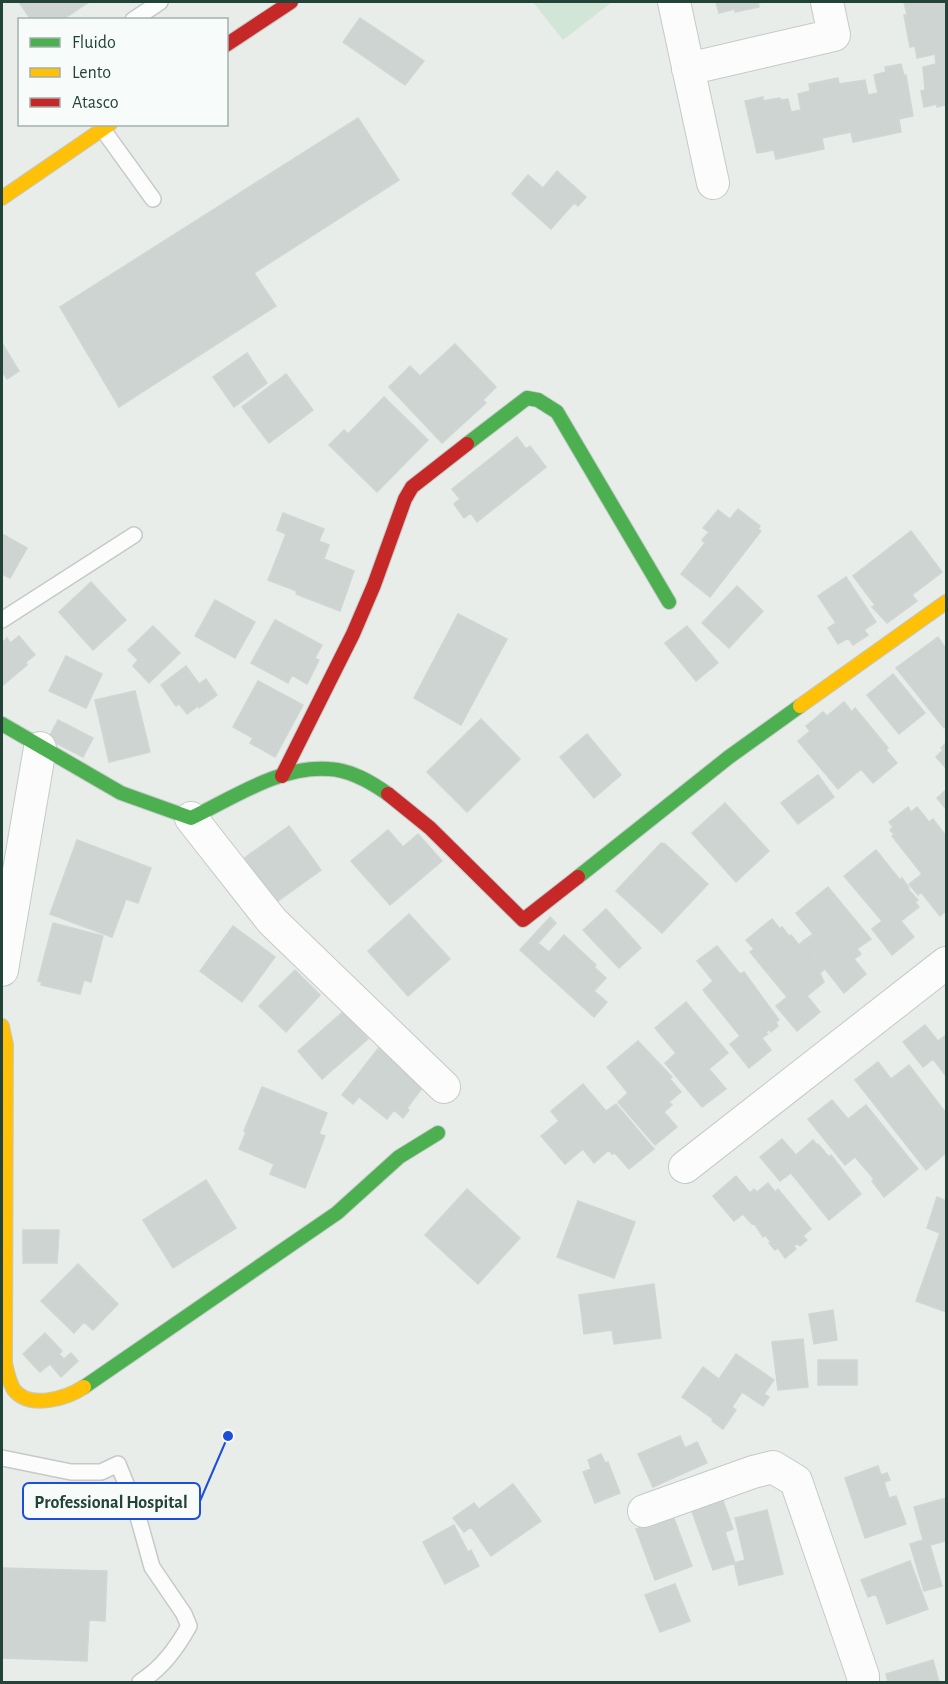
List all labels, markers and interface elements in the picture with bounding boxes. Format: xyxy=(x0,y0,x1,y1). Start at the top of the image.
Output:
legend xyxy=(18,18,228,126)
text: Fluido xyxy=(72,34,116,52)
text: Lento xyxy=(72,64,111,82)
text: Atasco xyxy=(72,94,119,112)
callout: Professional Hospital xyxy=(23,1483,200,1519)
text: Professional Hospital xyxy=(34,1494,188,1512)

